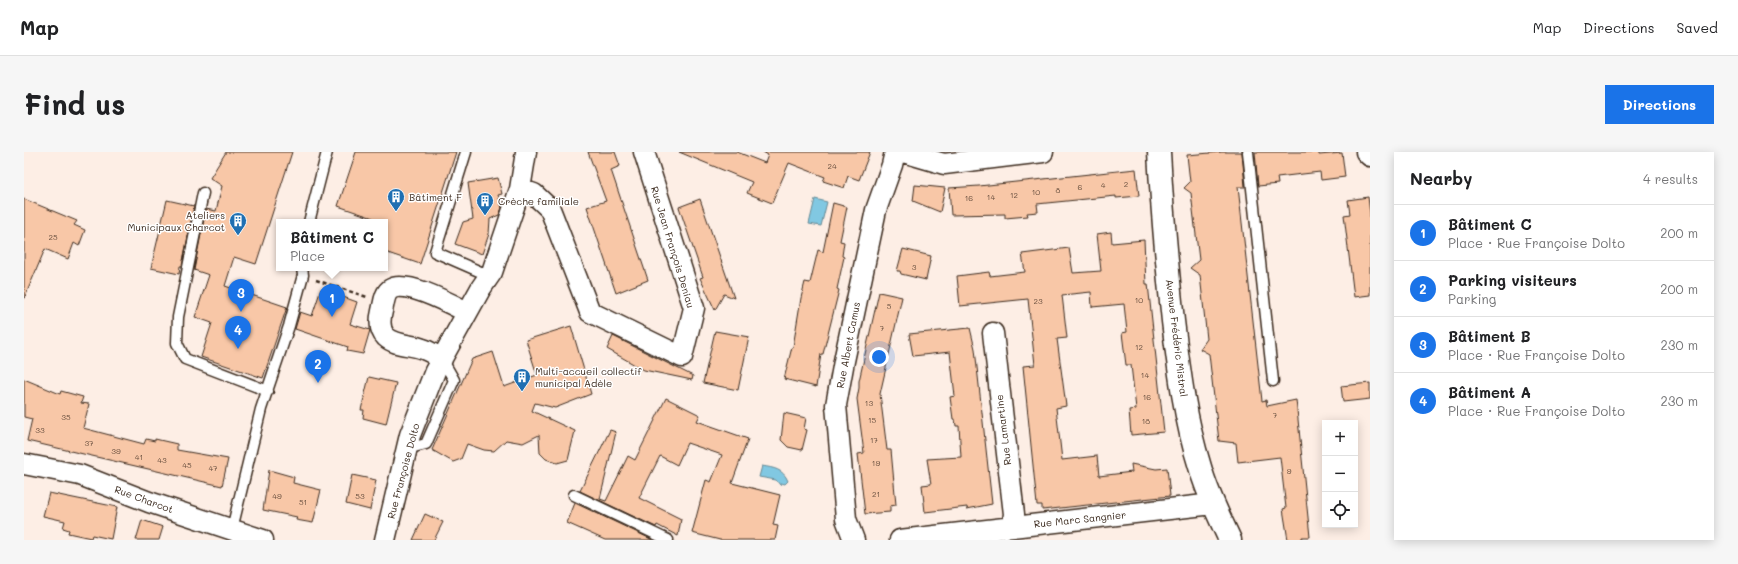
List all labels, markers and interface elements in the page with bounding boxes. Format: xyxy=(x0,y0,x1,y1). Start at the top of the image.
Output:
text: Map xyxy=(20,15,59,40)
text: Map xyxy=(1533,18,1561,37)
text: Directions xyxy=(1583,18,1654,37)
text: Saved xyxy=(1676,18,1718,37)
button: Directions xyxy=(1605,85,1714,124)
text: Find us xyxy=(24,86,125,122)
house number: 24 xyxy=(827,161,837,171)
text: Nearby xyxy=(1410,167,1472,189)
text: 4 results xyxy=(1643,170,1698,187)
house number: 2 xyxy=(1124,179,1128,189)
house number: 4 xyxy=(1101,180,1106,190)
house number: 6 xyxy=(1078,182,1083,192)
street label: Rue Jean François Deniau xyxy=(648,184,698,310)
house number: 8 xyxy=(1056,185,1061,195)
building icon: Bâtiment F xyxy=(386,187,406,212)
house number: 10 xyxy=(1032,187,1040,197)
place label: Bâtiment F xyxy=(409,190,462,204)
house number: 12 xyxy=(1010,190,1018,200)
building icon: Crèche familiale xyxy=(475,191,495,216)
house number: 14 xyxy=(987,192,995,202)
house number: 16 xyxy=(965,193,973,203)
place label: Crèche familiale xyxy=(498,194,579,208)
place label: Ateliers Municipaux Charcot xyxy=(128,208,225,234)
building icon: Ateliers Municipaux Charcot xyxy=(228,211,248,236)
text: Bâtiment C xyxy=(1448,214,1532,234)
popup xyxy=(276,219,388,271)
text: 1 xyxy=(1420,224,1426,241)
text: 200 m xyxy=(1660,224,1698,241)
text: Bâtiment C xyxy=(290,227,374,247)
house number: 25 xyxy=(48,232,58,242)
text: Place · Rue Françoise Dolto xyxy=(1448,234,1625,251)
text: Place xyxy=(290,247,325,264)
house number: 3 xyxy=(912,262,917,272)
text: Parking visiteurs xyxy=(1448,270,1577,290)
street label: Avenue Frédéric Mistral xyxy=(1163,278,1191,398)
pin: 3 xyxy=(228,279,254,312)
text: 2 xyxy=(1419,280,1427,297)
text: 200 m xyxy=(1660,280,1698,297)
pin: 1 xyxy=(319,284,345,317)
text: Parking xyxy=(1448,290,1496,307)
house number: 10 xyxy=(1135,295,1143,305)
house number: 23 xyxy=(1033,296,1043,306)
street label: Rue Albert Camus xyxy=(833,301,863,389)
house number: 5 xyxy=(887,301,892,311)
pin: 4 xyxy=(225,316,251,349)
house number: 7 xyxy=(880,323,885,333)
text: Bâtiment B xyxy=(1448,326,1531,346)
text: 3 xyxy=(1419,336,1427,353)
text: 230 m xyxy=(1661,336,1698,353)
house number: 12 xyxy=(1135,342,1143,352)
text: Place · Rue Françoise Dolto xyxy=(1448,346,1625,363)
your location xyxy=(869,347,889,367)
pin: 2 xyxy=(305,350,331,383)
place label: Multi-accueil collectif municipal Adèle xyxy=(535,364,642,390)
building icon: Multi-accueil collectif municipal Adèle xyxy=(512,367,532,392)
house number: 14 xyxy=(1141,370,1149,380)
text: Bâtiment A xyxy=(1448,382,1531,402)
house number: 16 xyxy=(1143,392,1151,402)
text: 4 xyxy=(1419,392,1427,409)
text: 230 m xyxy=(1661,392,1698,409)
street label: Rue Lamartine xyxy=(992,394,1014,466)
house number: 13 xyxy=(865,398,873,408)
text: Place · Rue Françoise Dolto xyxy=(1448,402,1625,419)
house number: 7 xyxy=(1273,410,1278,420)
house number: 35 xyxy=(61,412,71,422)
house number: 15 xyxy=(868,415,876,425)
house number: 18 xyxy=(1142,416,1150,426)
map controls xyxy=(1322,420,1358,528)
button: + xyxy=(1322,420,1358,456)
street label: Rue Françoise Dolto xyxy=(384,422,423,520)
house number: 33 xyxy=(35,425,45,435)
house number: 17 xyxy=(870,435,879,445)
house number: 37 xyxy=(84,438,94,448)
house number: 39 xyxy=(111,446,121,456)
house number: 41 xyxy=(135,452,143,462)
house number: 43 xyxy=(157,455,167,465)
button: − xyxy=(1322,456,1358,492)
house number: 19 xyxy=(872,458,880,468)
house number: 45 xyxy=(182,460,192,470)
house number: 47 xyxy=(208,463,218,473)
house number: 9 xyxy=(1287,466,1292,476)
street label: Rue Charcot xyxy=(113,482,175,516)
house number: 21 xyxy=(872,489,880,499)
house number: 49 xyxy=(272,491,282,501)
house number: 53 xyxy=(355,491,365,501)
button: locate xyxy=(1322,492,1358,528)
house number: 51 xyxy=(299,497,307,507)
street label: Rue Marc Sangnier xyxy=(1033,507,1127,531)

